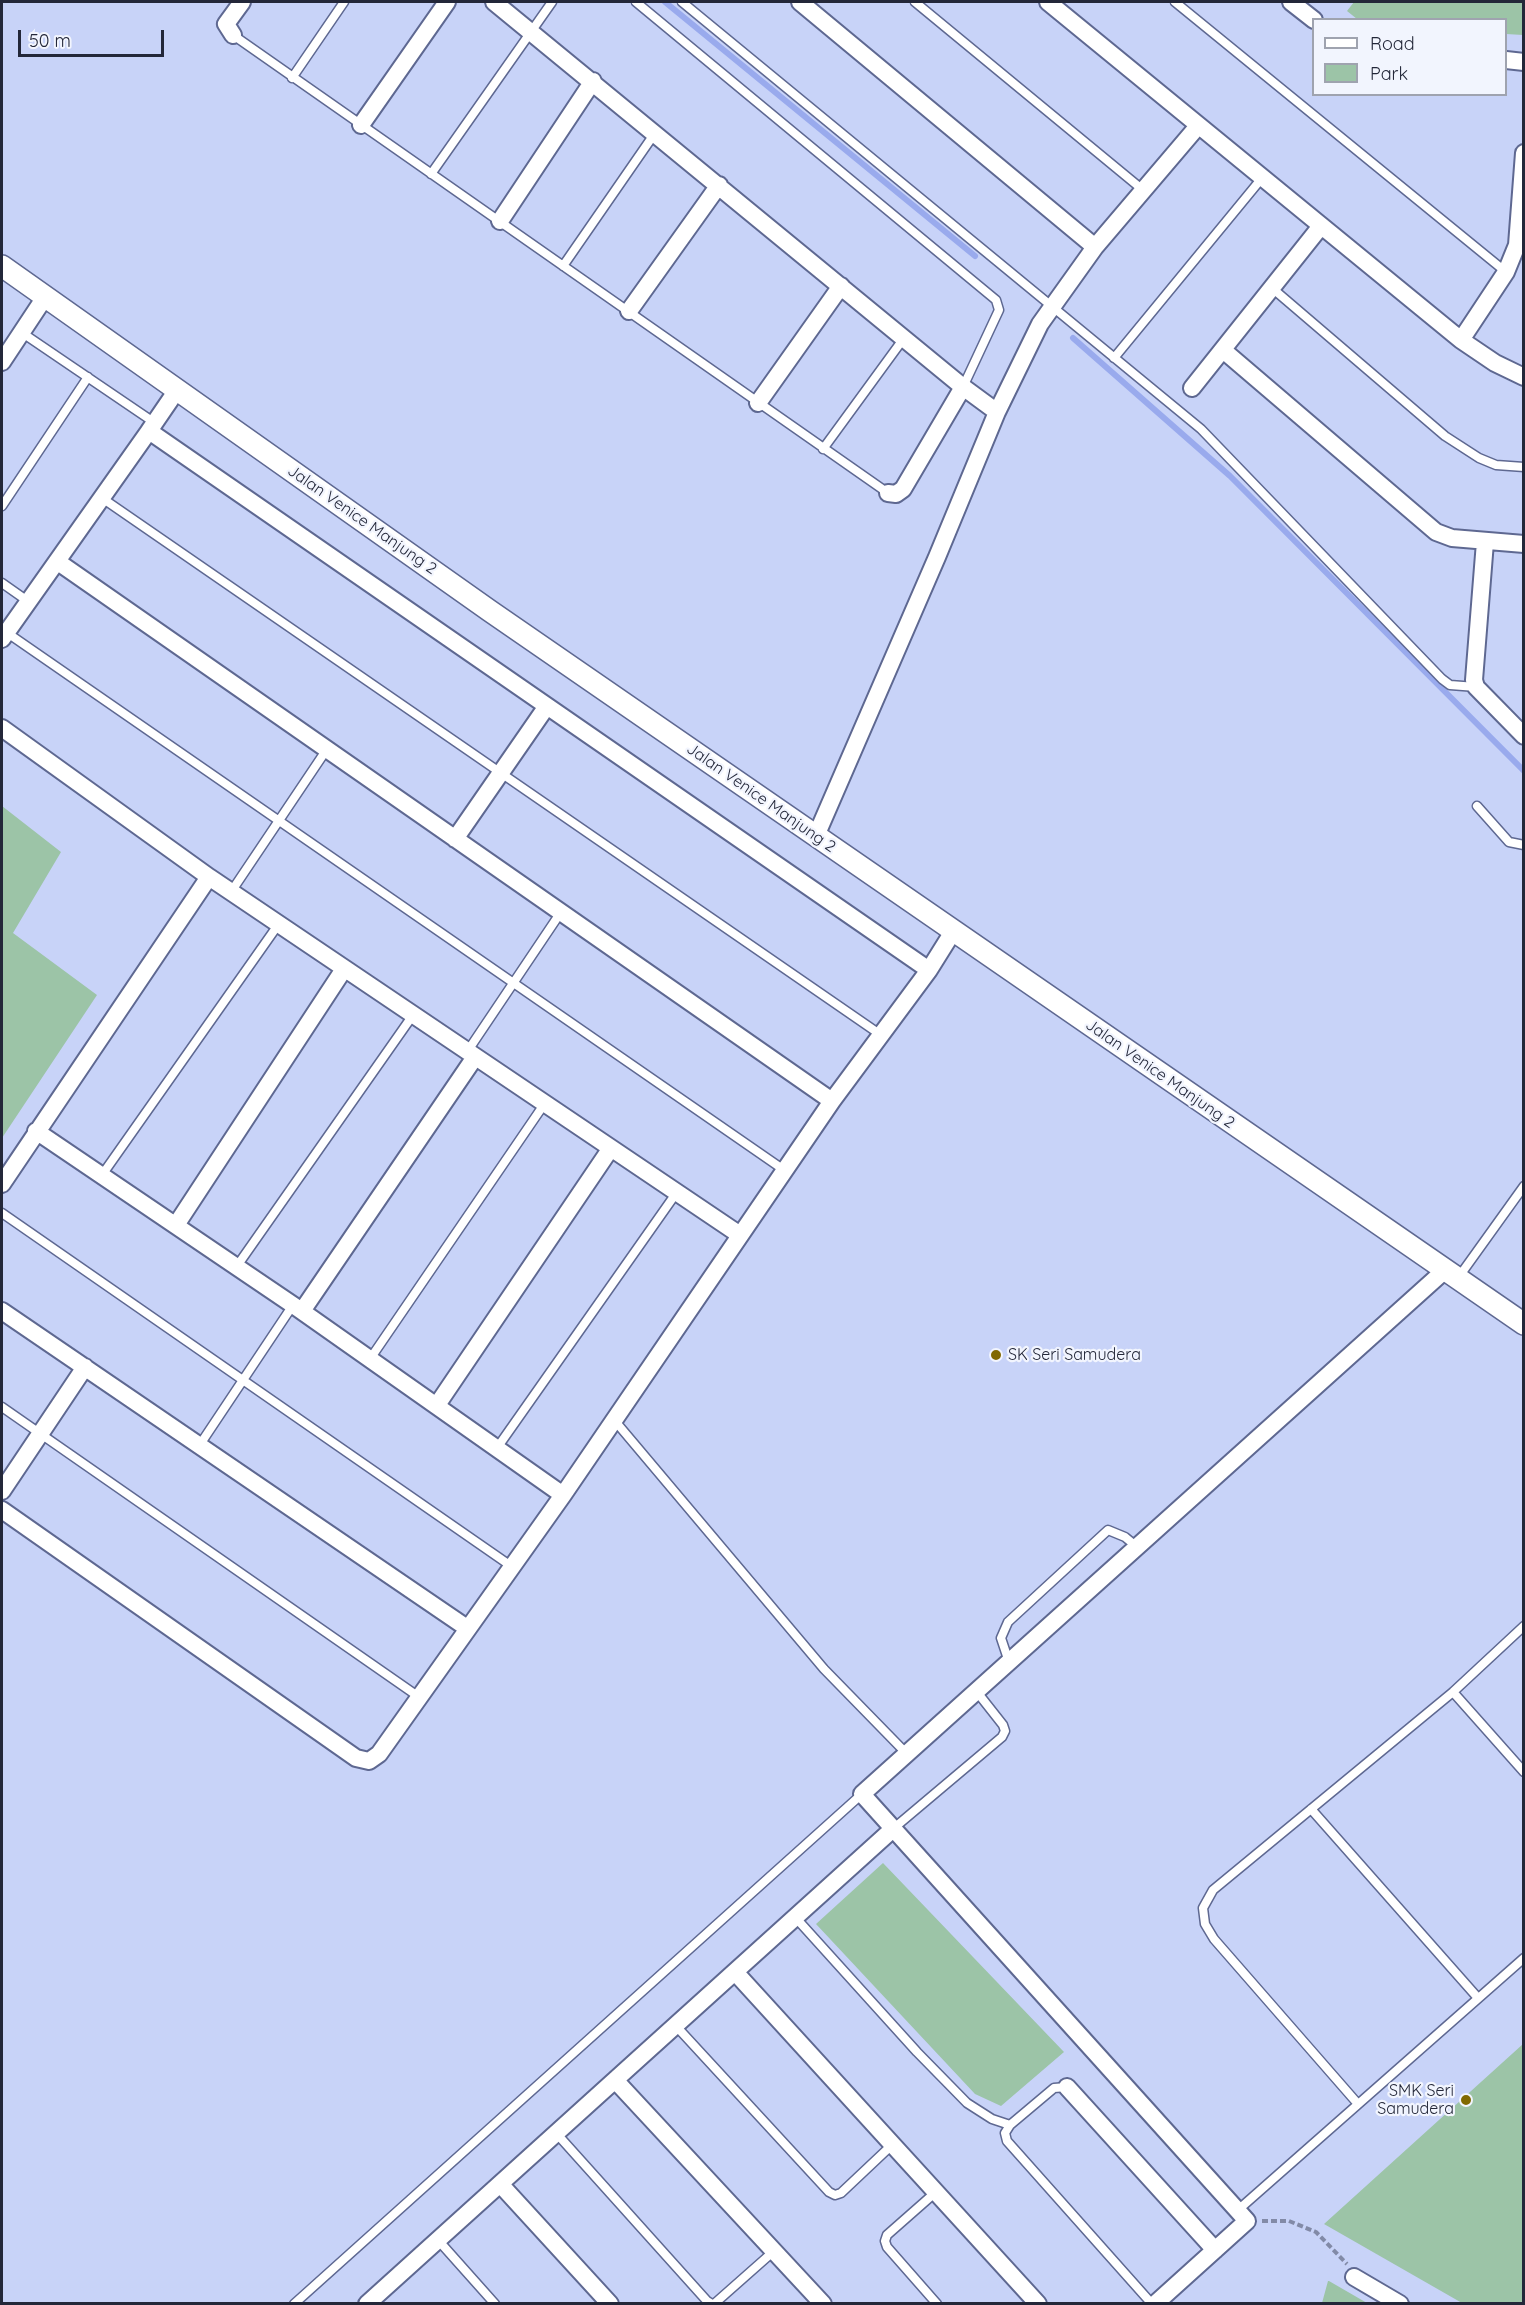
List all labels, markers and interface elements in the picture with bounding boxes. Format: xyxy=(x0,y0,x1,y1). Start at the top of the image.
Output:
scale bar xyxy=(21,18,166,56)
legend xyxy=(1312,18,1507,96)
text: 50 m xyxy=(29,29,71,52)
text: Road xyxy=(1370,32,1415,55)
text: Park xyxy=(1370,62,1408,85)
street label: Jalan Venice Manjung 2 xyxy=(284,461,440,579)
street label: Jalan Venice Manjung 2 xyxy=(683,739,839,857)
street label: Jalan Venice Manjung 2 xyxy=(1082,1015,1238,1133)
place label: SK Seri Samudera xyxy=(1008,1345,1141,1365)
marker: SK Seri Samudera xyxy=(989,1348,1003,1362)
place label: SMK Seri Samudera xyxy=(1377,2081,1454,2119)
marker: SMK Seri Samudera xyxy=(1459,2093,1473,2107)

